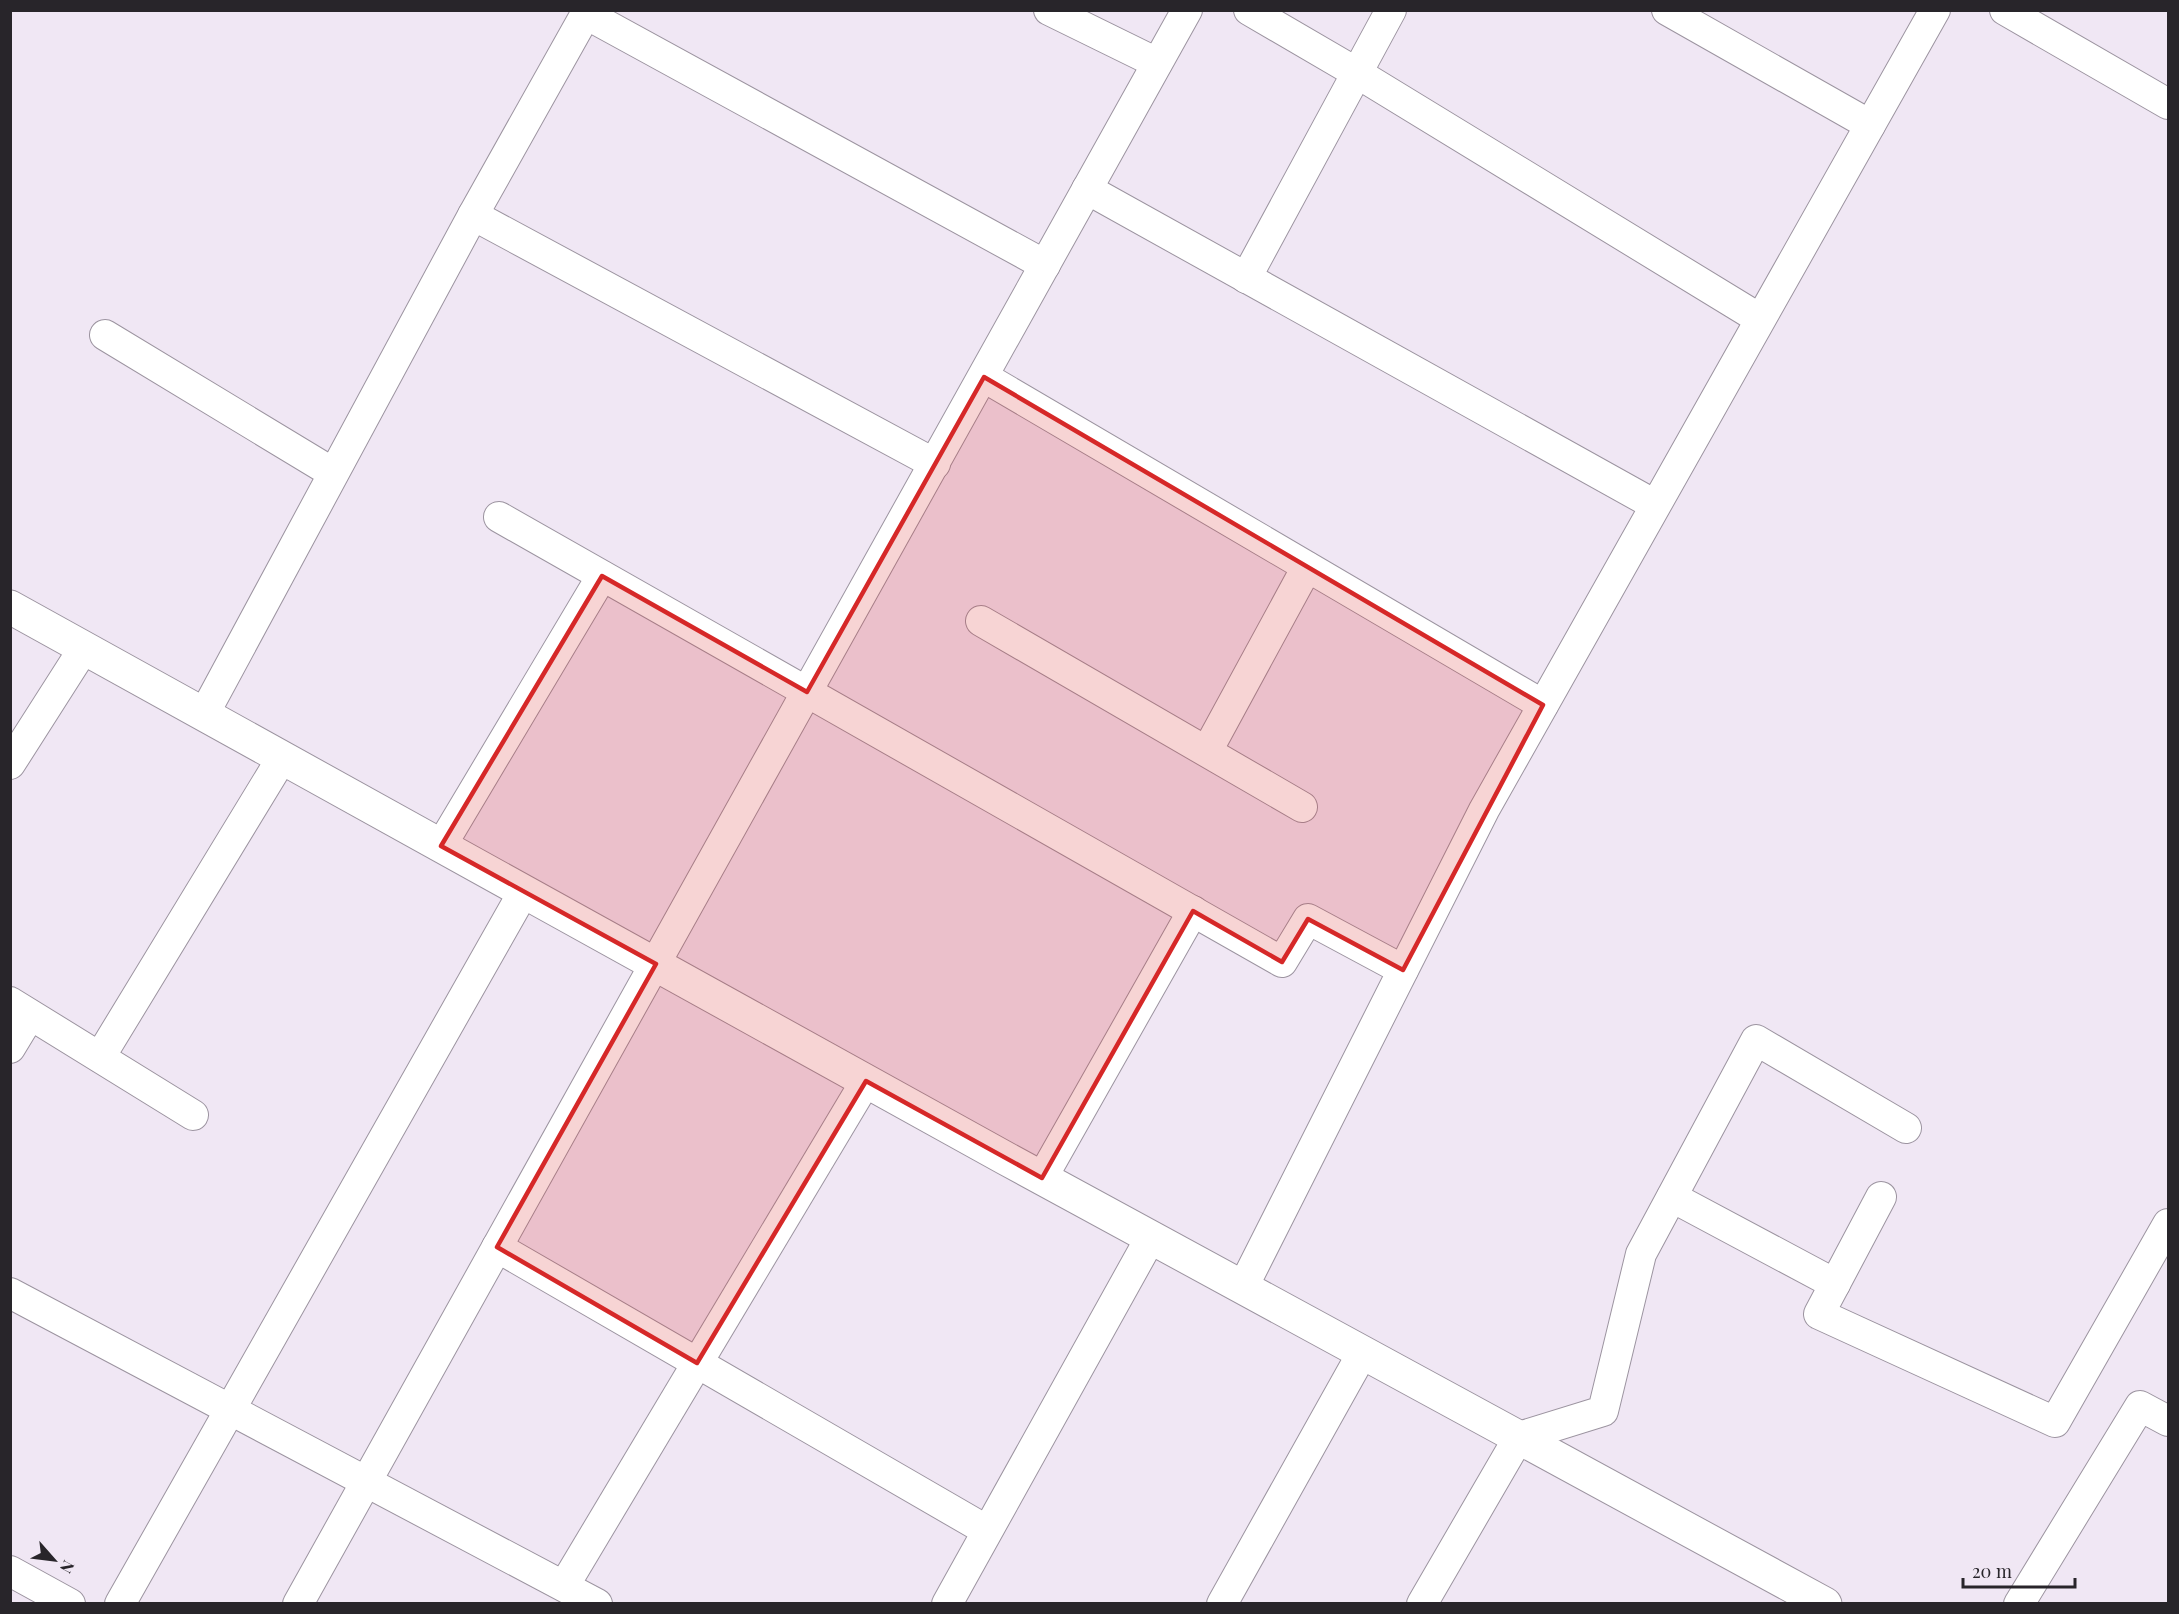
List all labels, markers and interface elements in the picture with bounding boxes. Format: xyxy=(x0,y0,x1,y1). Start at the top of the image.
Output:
north arrow xyxy=(24,1530,84,1590)
scale bar xyxy=(1963,1551,2076,1589)
text: N xyxy=(55,1557,80,1578)
text: 20 m xyxy=(1972,1559,2012,1583)

